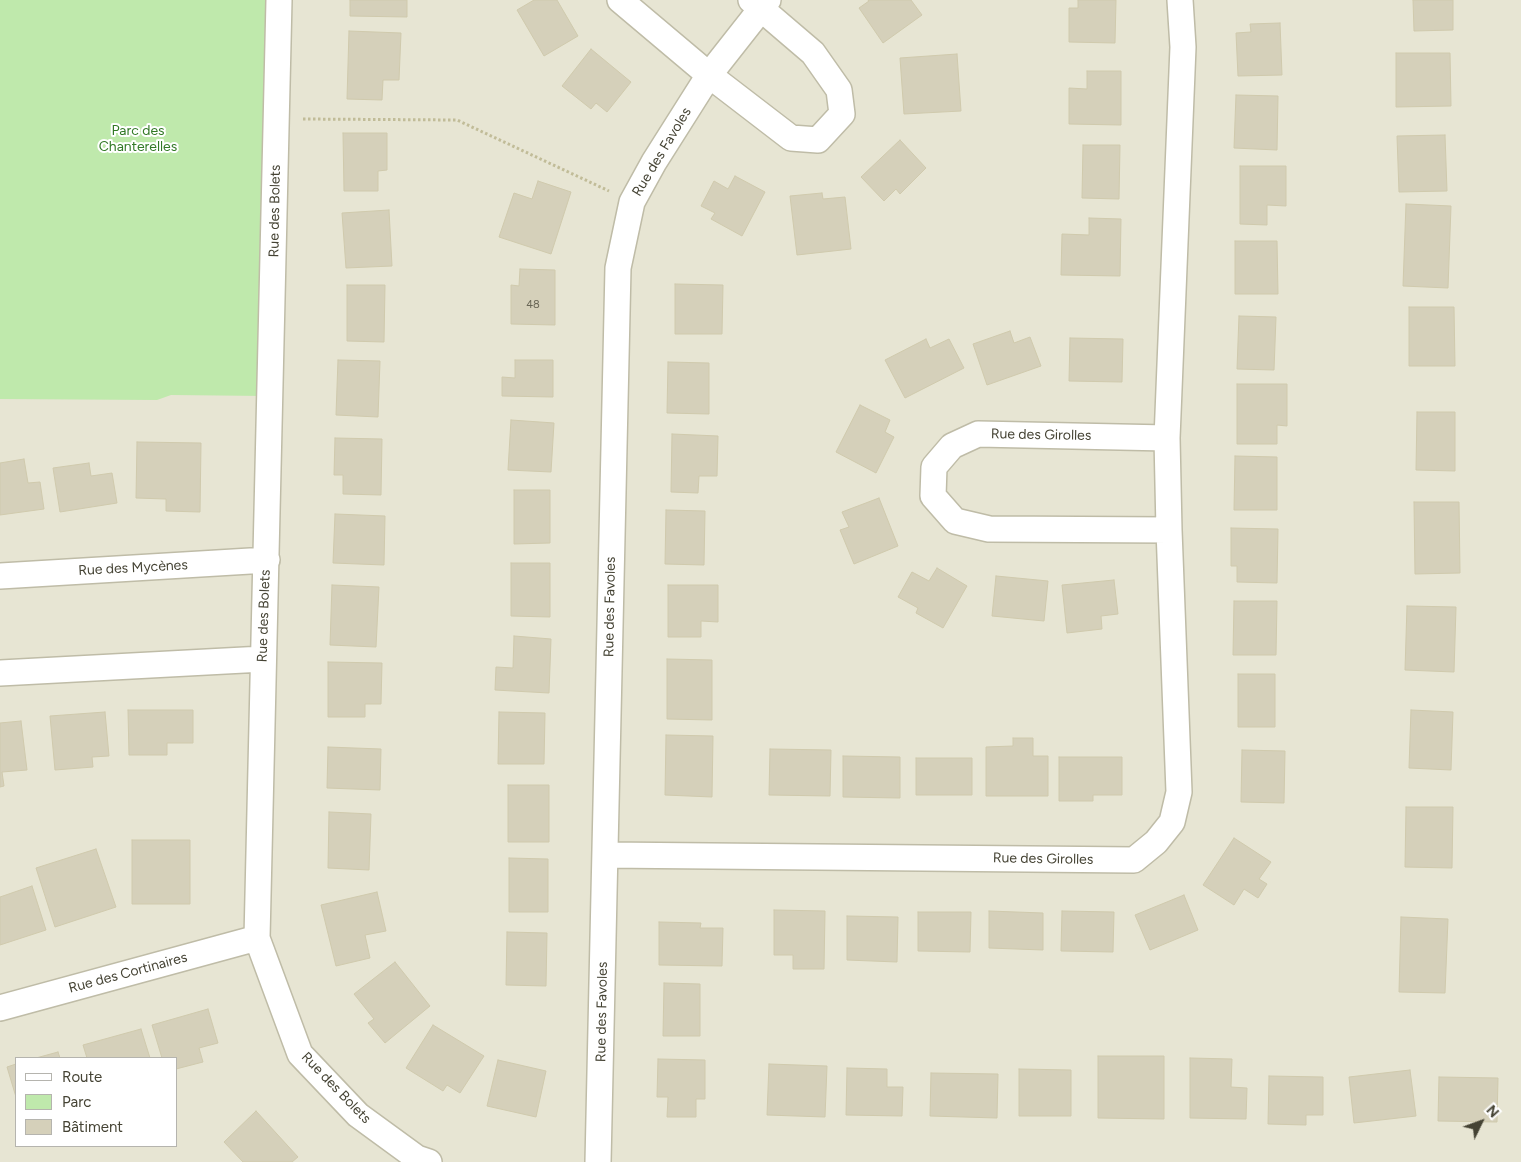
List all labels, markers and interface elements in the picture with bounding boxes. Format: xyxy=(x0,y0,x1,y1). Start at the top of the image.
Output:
street label: Rue des Favoles xyxy=(629,105,695,199)
park label: Parc des Chanterelles xyxy=(99,123,177,156)
street label: Rue des Bolets xyxy=(266,164,284,258)
house number: 48 xyxy=(526,298,540,312)
street label: Rue des Girolles xyxy=(991,426,1091,444)
street label: Rue des Mycènes xyxy=(78,557,188,579)
street label: Rue des Favoles xyxy=(601,557,619,657)
street label: Rue des Bolets xyxy=(254,569,274,663)
street label: Rue des Girolles xyxy=(993,850,1093,868)
street label: Rue des Cortinaires xyxy=(67,949,189,997)
street label: Rue des Favoles xyxy=(593,962,611,1062)
street label: Rue des Bolets xyxy=(298,1049,374,1127)
legend xyxy=(15,1057,178,1147)
text: Route xyxy=(62,1068,102,1086)
text: Parc xyxy=(62,1093,91,1111)
north arrow xyxy=(1456,1097,1506,1147)
text: N xyxy=(1483,1102,1502,1121)
text: Bâtiment xyxy=(62,1118,123,1136)

